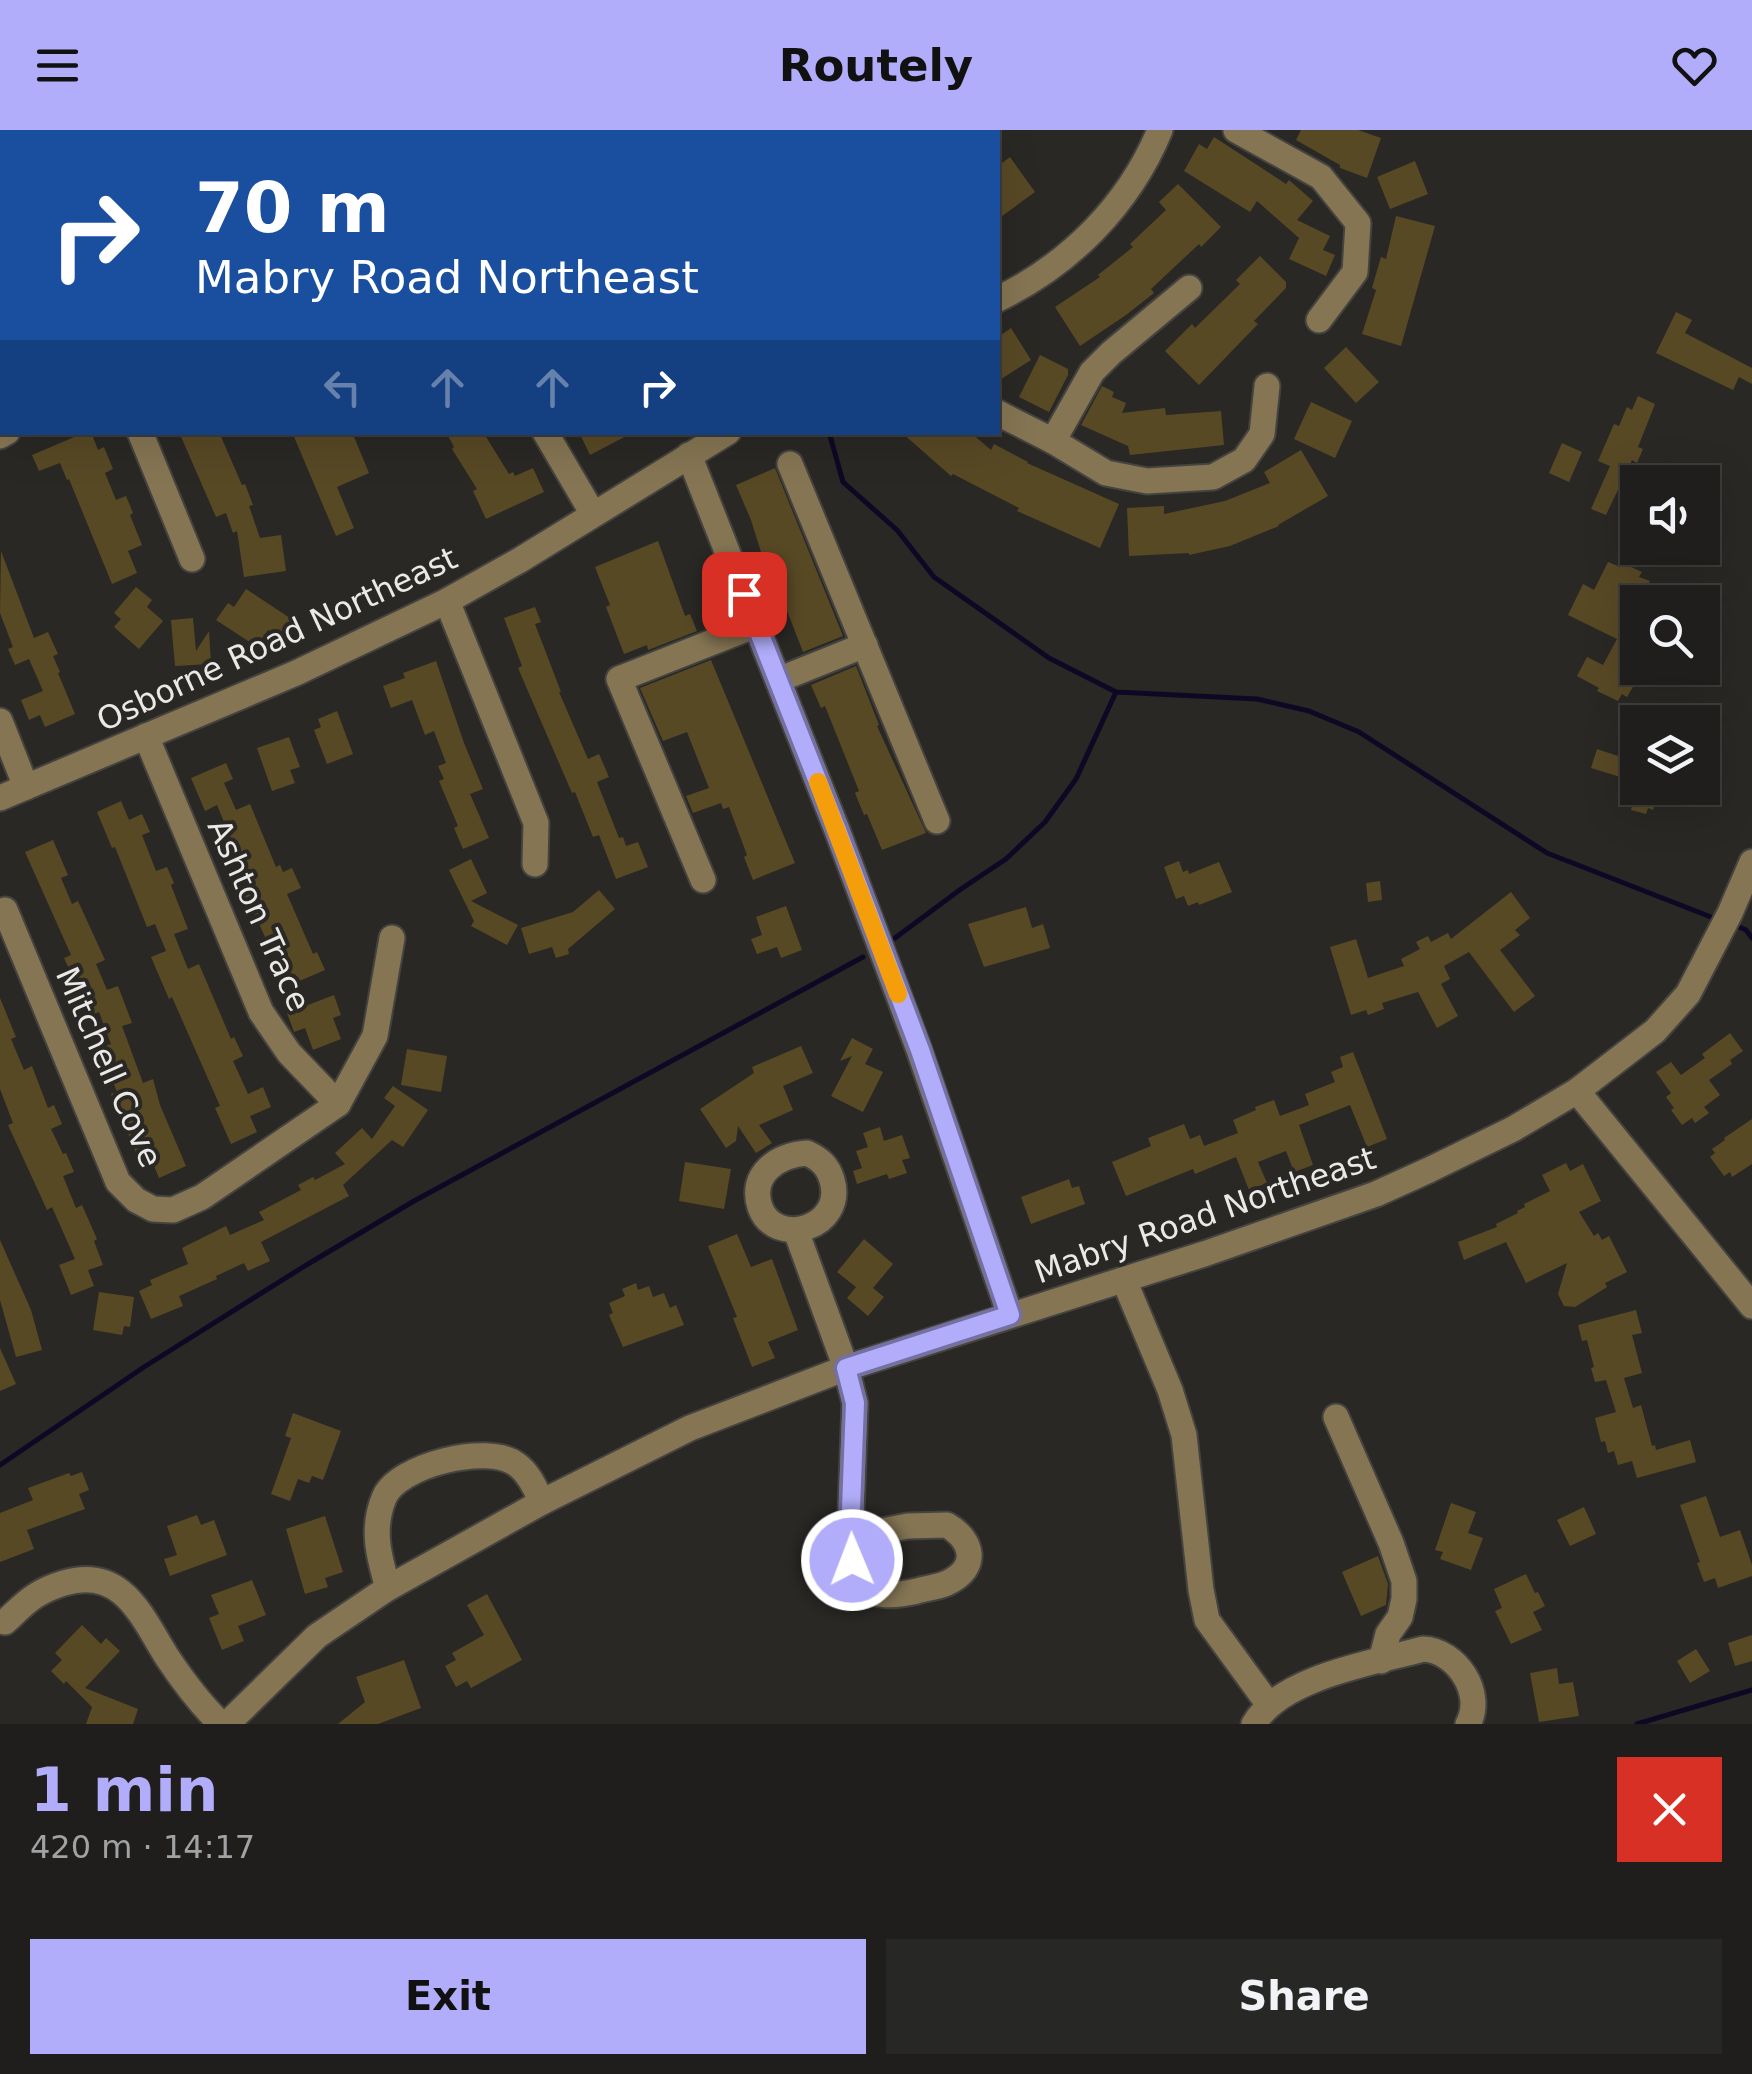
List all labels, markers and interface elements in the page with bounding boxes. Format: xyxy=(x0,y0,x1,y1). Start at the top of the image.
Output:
icon: menu xyxy=(30,38,85,93)
icon: heart xyxy=(1667,38,1722,93)
text: Routely xyxy=(779,39,973,92)
text: 70 m xyxy=(195,167,390,249)
icon: right xyxy=(30,170,160,300)
text: Mabry Road Northeast xyxy=(195,251,699,304)
icon: left xyxy=(315,360,370,415)
icon: ahead xyxy=(420,360,475,415)
icon: ahead xyxy=(525,360,580,415)
icon: right xyxy=(630,360,685,415)
map controls xyxy=(1620,465,1720,805)
button: sound xyxy=(1620,465,1720,565)
street label: Osborne Road Northeast xyxy=(91,539,463,739)
pin xyxy=(702,552,787,637)
icon: arrive xyxy=(717,567,772,622)
button: search xyxy=(1620,585,1720,685)
button: layers xyxy=(1620,705,1720,805)
street label: Ashton Trace xyxy=(200,813,318,1017)
street label: Mitchell Cove xyxy=(48,961,170,1173)
street label: Mabry Road Northeast xyxy=(1029,1139,1381,1291)
position arrow xyxy=(800,1508,904,1612)
text: 1 min xyxy=(30,1755,218,1825)
button: close xyxy=(1617,1757,1722,1862)
text: 420 m · 14:17 xyxy=(30,1828,255,1866)
button: Exit xyxy=(30,1939,866,2054)
button: Share xyxy=(886,1939,1722,2054)

